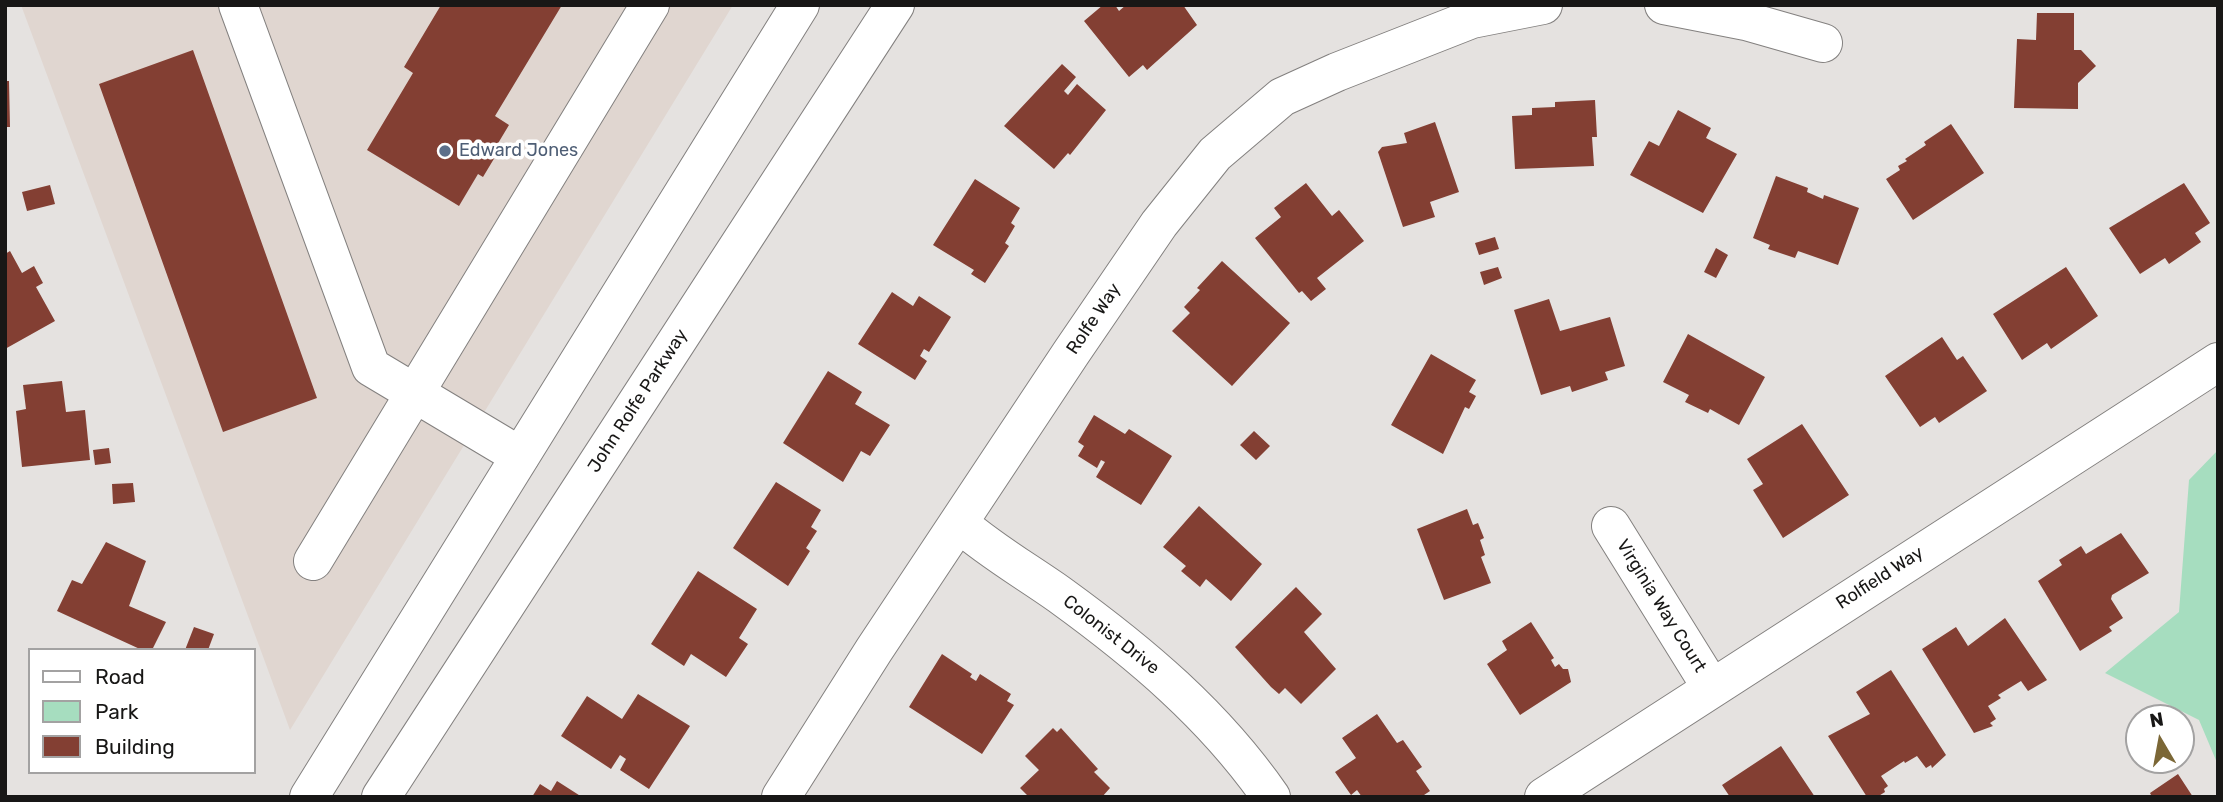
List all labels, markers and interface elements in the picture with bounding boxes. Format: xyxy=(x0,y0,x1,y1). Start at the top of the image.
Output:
place label: Edward Jones xyxy=(459,140,578,162)
marker: Edward Jones xyxy=(437,143,453,159)
street label: Rolfe Way xyxy=(1062,279,1126,359)
street label: John Rolfe Parkway xyxy=(583,325,693,477)
street label: Virginia Way Court xyxy=(1611,536,1711,676)
street label: Rolfield Way xyxy=(1832,542,1928,614)
street label: Colonist Drive xyxy=(1059,591,1163,679)
legend xyxy=(28,648,256,774)
text: Road xyxy=(95,664,145,689)
text: Park xyxy=(95,699,139,724)
north arrow xyxy=(2125,704,2195,774)
text: N xyxy=(2148,707,2165,732)
text: Building xyxy=(95,734,175,759)

